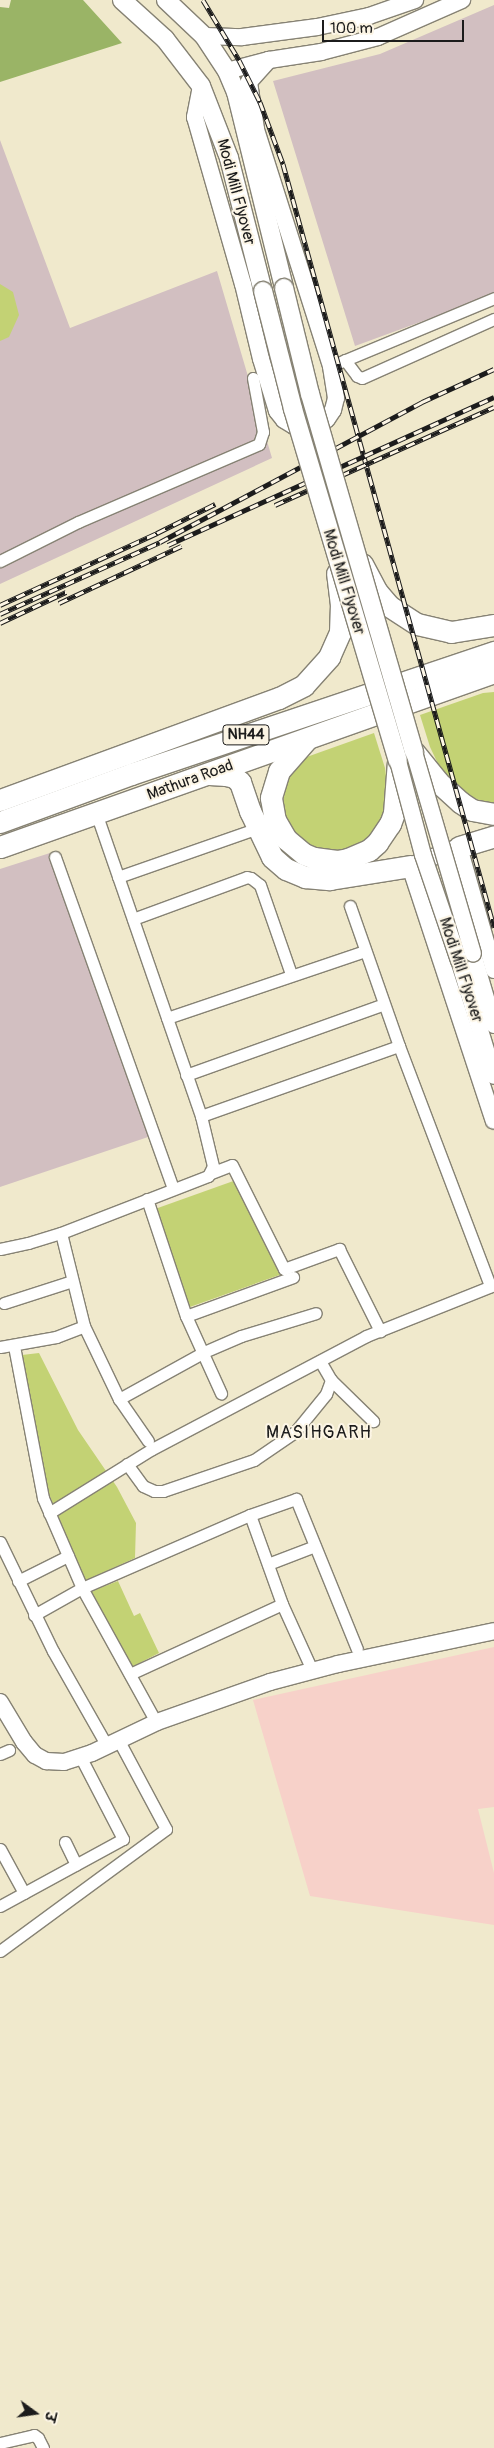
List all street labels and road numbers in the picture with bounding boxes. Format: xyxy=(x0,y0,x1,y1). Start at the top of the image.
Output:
street label: Modi Mill Flyover xyxy=(213,137,259,247)
street label: Modi Mill Flyover xyxy=(319,527,369,637)
road number: NH44 xyxy=(222,722,270,748)
street label: Mathura Road xyxy=(144,756,236,804)
street label: Modi Mill Flyover xyxy=(435,915,487,1025)

